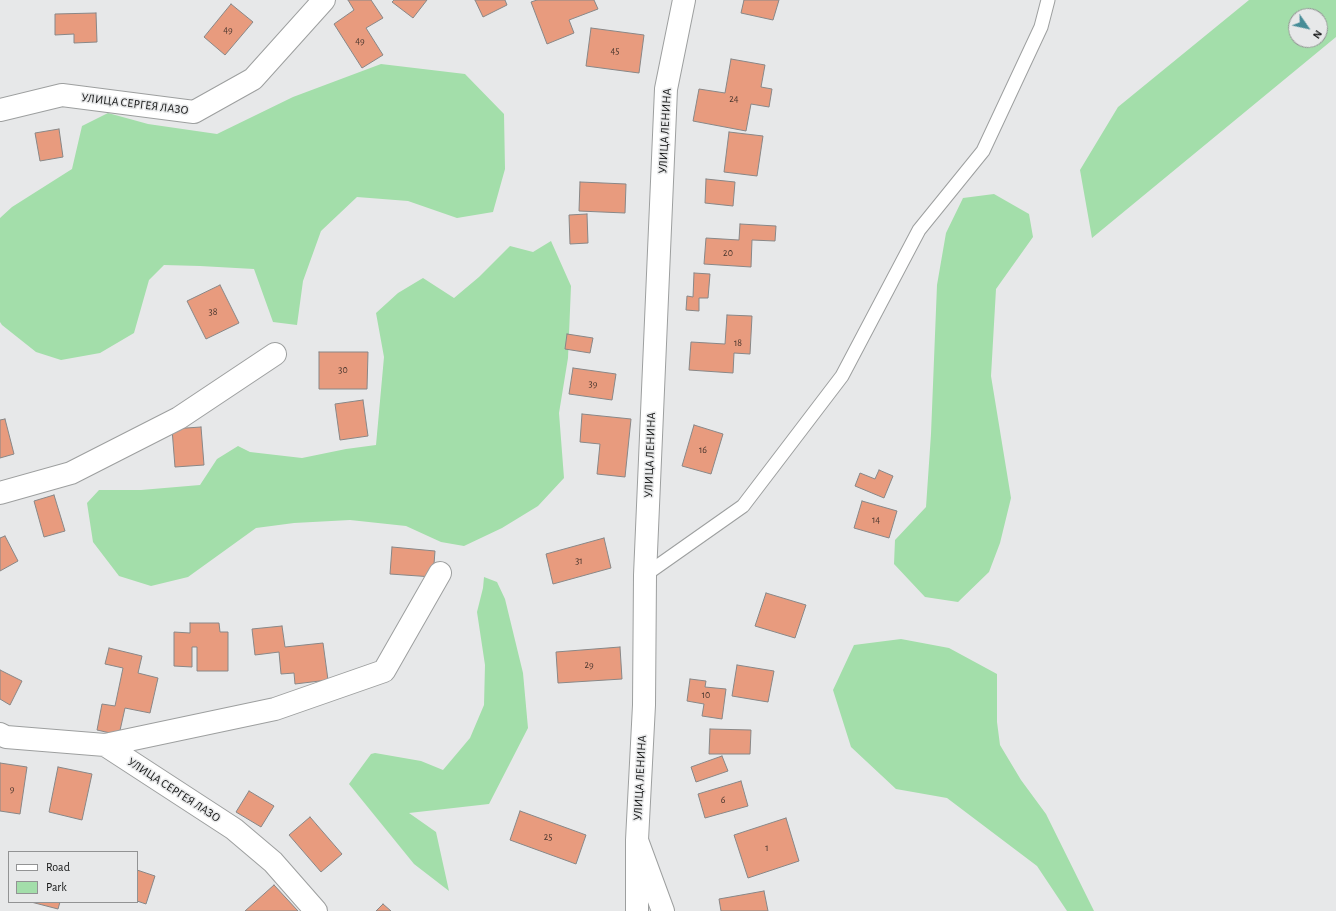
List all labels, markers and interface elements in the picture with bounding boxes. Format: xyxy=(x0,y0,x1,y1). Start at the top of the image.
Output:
north arrow xyxy=(1288,8,1328,48)
house number: 49 xyxy=(223,24,233,36)
text: N xyxy=(1311,28,1324,41)
house number: 49 xyxy=(355,35,365,47)
house number: 45 xyxy=(611,45,619,57)
street label: УЛИЦА ЛЕНИНА xyxy=(656,88,674,174)
street label: УЛИЦА СЕРГЕЯ ЛАЗО xyxy=(81,90,189,118)
house number: 24 xyxy=(729,93,739,105)
house number: 20 xyxy=(723,247,733,259)
house number: 38 xyxy=(209,306,217,318)
house number: 18 xyxy=(734,337,742,349)
house number: 30 xyxy=(338,364,348,376)
house number: 39 xyxy=(589,378,597,390)
street label: УЛИЦА ЛЕНИНА xyxy=(641,412,659,498)
house number: 16 xyxy=(699,444,707,456)
house number: 14 xyxy=(872,514,880,526)
house number: 31 xyxy=(575,555,583,567)
house number: 29 xyxy=(584,659,594,671)
house number: 10 xyxy=(702,689,710,701)
street label: УЛИЦА ЛЕНИНА xyxy=(631,735,649,821)
street label: УЛИЦА СЕРГЕЯ ЛАЗО xyxy=(125,755,223,825)
house number: 9 xyxy=(10,783,14,795)
house number: 6 xyxy=(721,794,725,806)
house number: 25 xyxy=(544,831,552,843)
house number: 1 xyxy=(765,842,769,854)
legend xyxy=(8,851,138,903)
text: Road xyxy=(46,861,70,873)
text: Park xyxy=(46,881,67,893)

